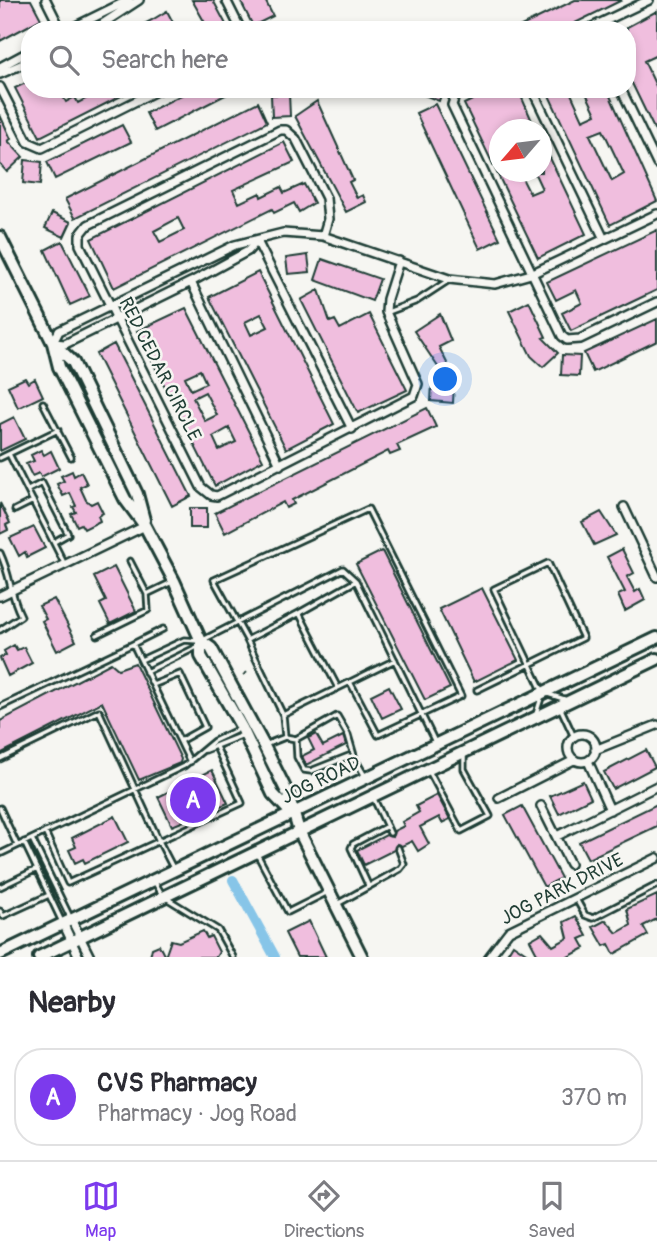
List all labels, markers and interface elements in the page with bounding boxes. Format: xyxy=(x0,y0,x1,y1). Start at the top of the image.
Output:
search box xyxy=(21,21,636,98)
icon: search xyxy=(45,41,83,79)
text: Search here xyxy=(101,44,228,76)
north arrow xyxy=(489,119,552,182)
street label: RED CEDAR CIRCLE xyxy=(113,293,207,445)
your location xyxy=(428,362,462,396)
street label: JOG ROAD xyxy=(277,751,365,809)
pin: A xyxy=(170,774,216,826)
street label: JOG PARK DRIVE xyxy=(497,848,628,930)
text: Nearby xyxy=(28,984,115,1021)
text: CVS Pharmacy xyxy=(97,1067,257,1099)
text: A xyxy=(46,1083,60,1112)
text: 370 m xyxy=(561,1083,627,1112)
text: Pharmacy · Jog Road xyxy=(97,1099,297,1128)
tab: Map xyxy=(82,1177,120,1243)
tab: Directions xyxy=(284,1177,364,1243)
tab: Saved xyxy=(528,1177,575,1243)

